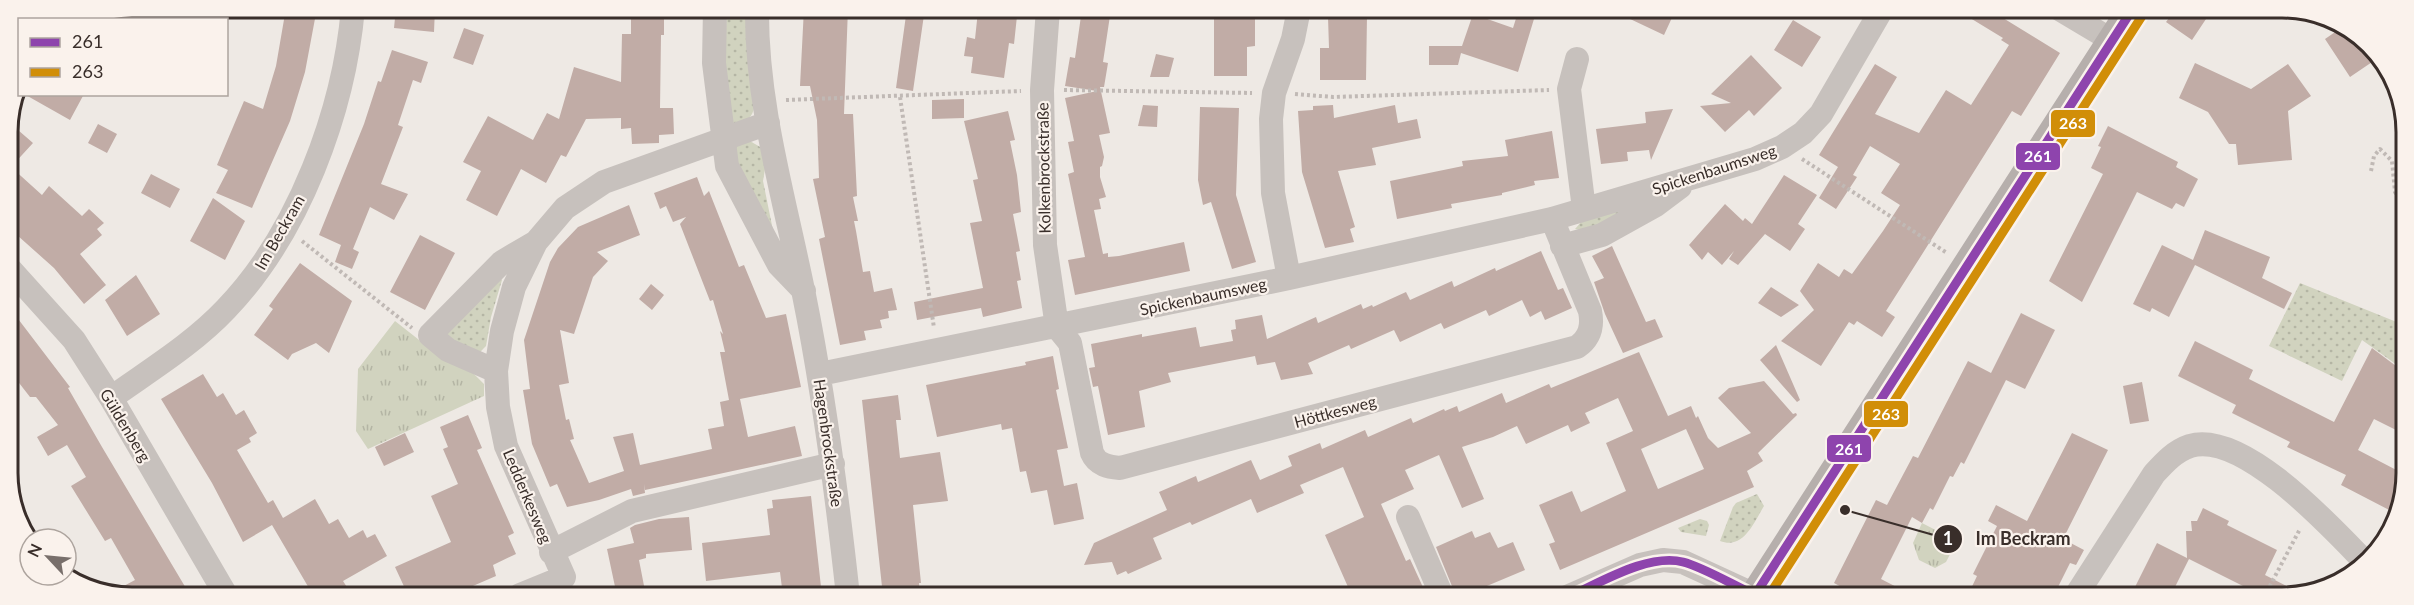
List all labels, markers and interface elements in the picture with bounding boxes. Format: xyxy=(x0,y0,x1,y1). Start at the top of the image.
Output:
legend xyxy=(18,18,228,96)
text: 261 xyxy=(72,30,103,52)
text: 263 xyxy=(72,60,103,82)
street label: Kolkenbrockstraße xyxy=(1032,102,1054,234)
line badge: 263 xyxy=(2050,109,2096,138)
text: 263 xyxy=(2059,113,2087,132)
street label: Spickenbaumsweg xyxy=(1650,140,1778,198)
line badge: 261 xyxy=(2015,142,2061,171)
text: 261 xyxy=(2024,146,2052,165)
street label: Im Beckram xyxy=(250,191,308,273)
street label: Spickenbaumsweg xyxy=(1138,273,1268,319)
street label: Hagenbrockstraße xyxy=(811,378,847,508)
street label: Güldenberg xyxy=(97,385,155,465)
street label: Höttkesweg xyxy=(1292,391,1378,431)
line badge: 263 xyxy=(1863,400,1909,428)
text: 263 xyxy=(1872,404,1900,423)
line badge: 261 xyxy=(1826,434,1872,463)
text: 261 xyxy=(1835,439,1863,458)
street label: Ledderkesweg xyxy=(500,446,556,546)
callout: Im Beckram xyxy=(1933,521,2082,557)
north arrow xyxy=(18,527,78,587)
text: 1 xyxy=(1943,527,1953,549)
text: Im Beckram xyxy=(1975,527,2071,549)
text: N xyxy=(23,541,45,560)

